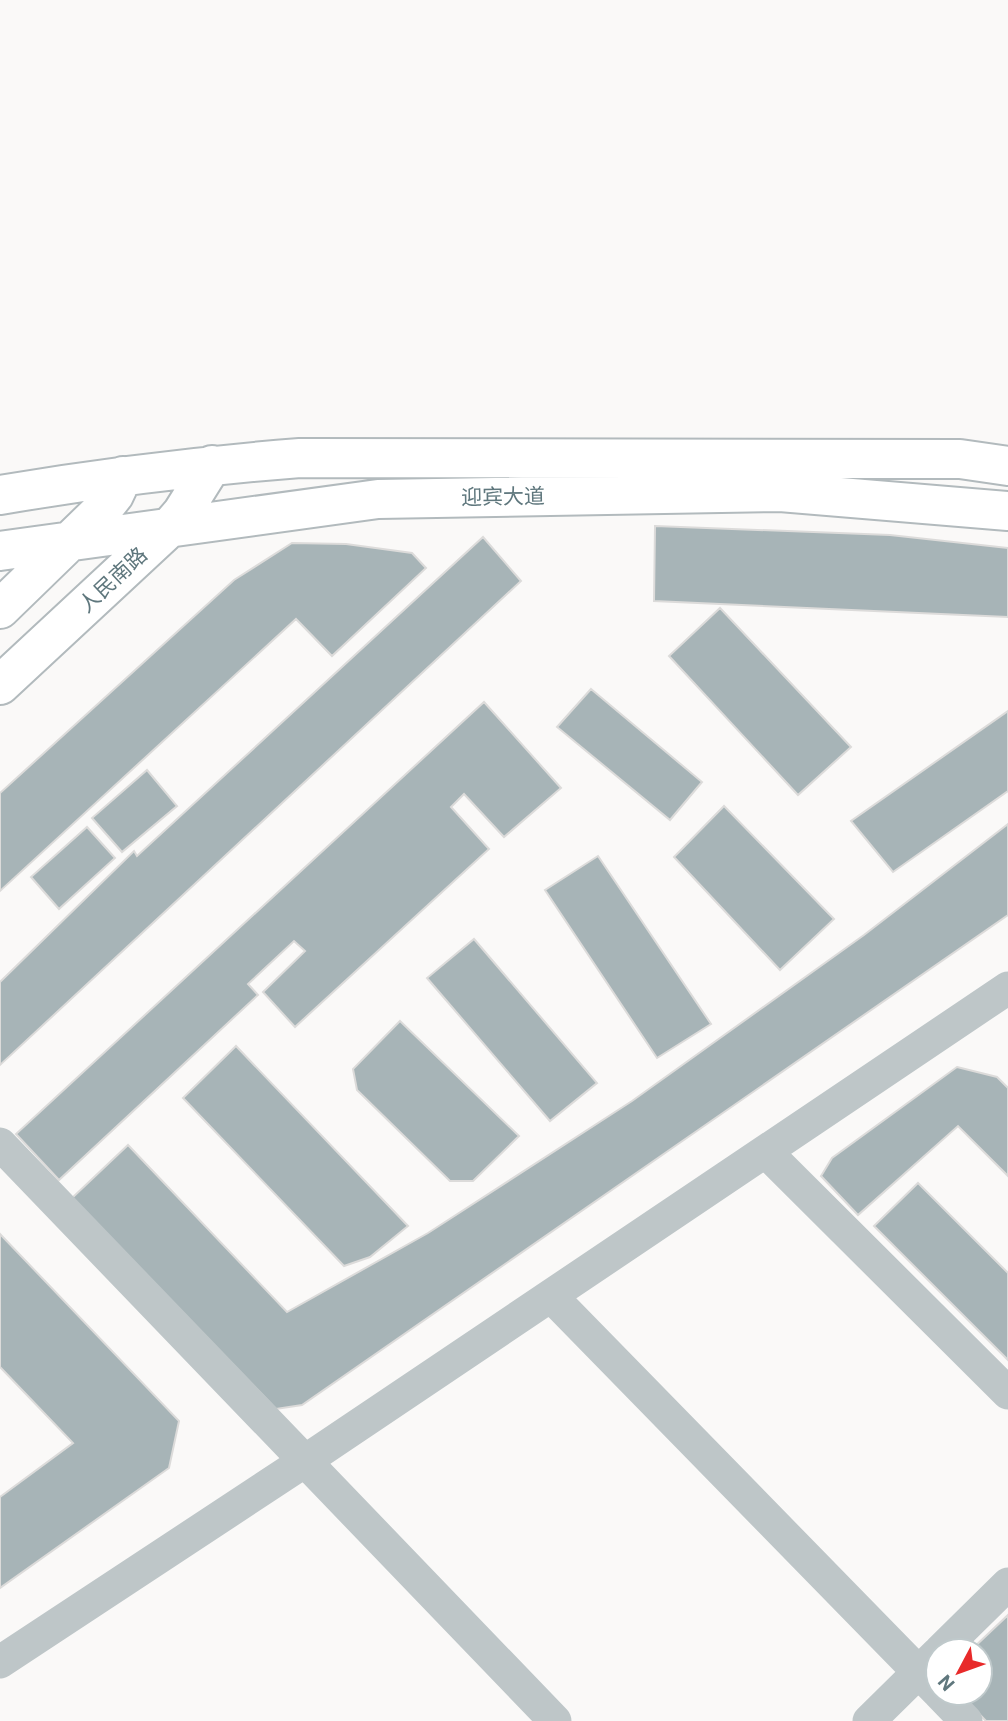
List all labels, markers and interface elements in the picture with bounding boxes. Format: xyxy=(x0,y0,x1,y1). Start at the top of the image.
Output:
street label: 迎宾大道 xyxy=(461,484,545,510)
street label: 人民南路 xyxy=(74,543,152,617)
north arrow xyxy=(924,1637,994,1707)
text: N xyxy=(933,1670,960,1695)

